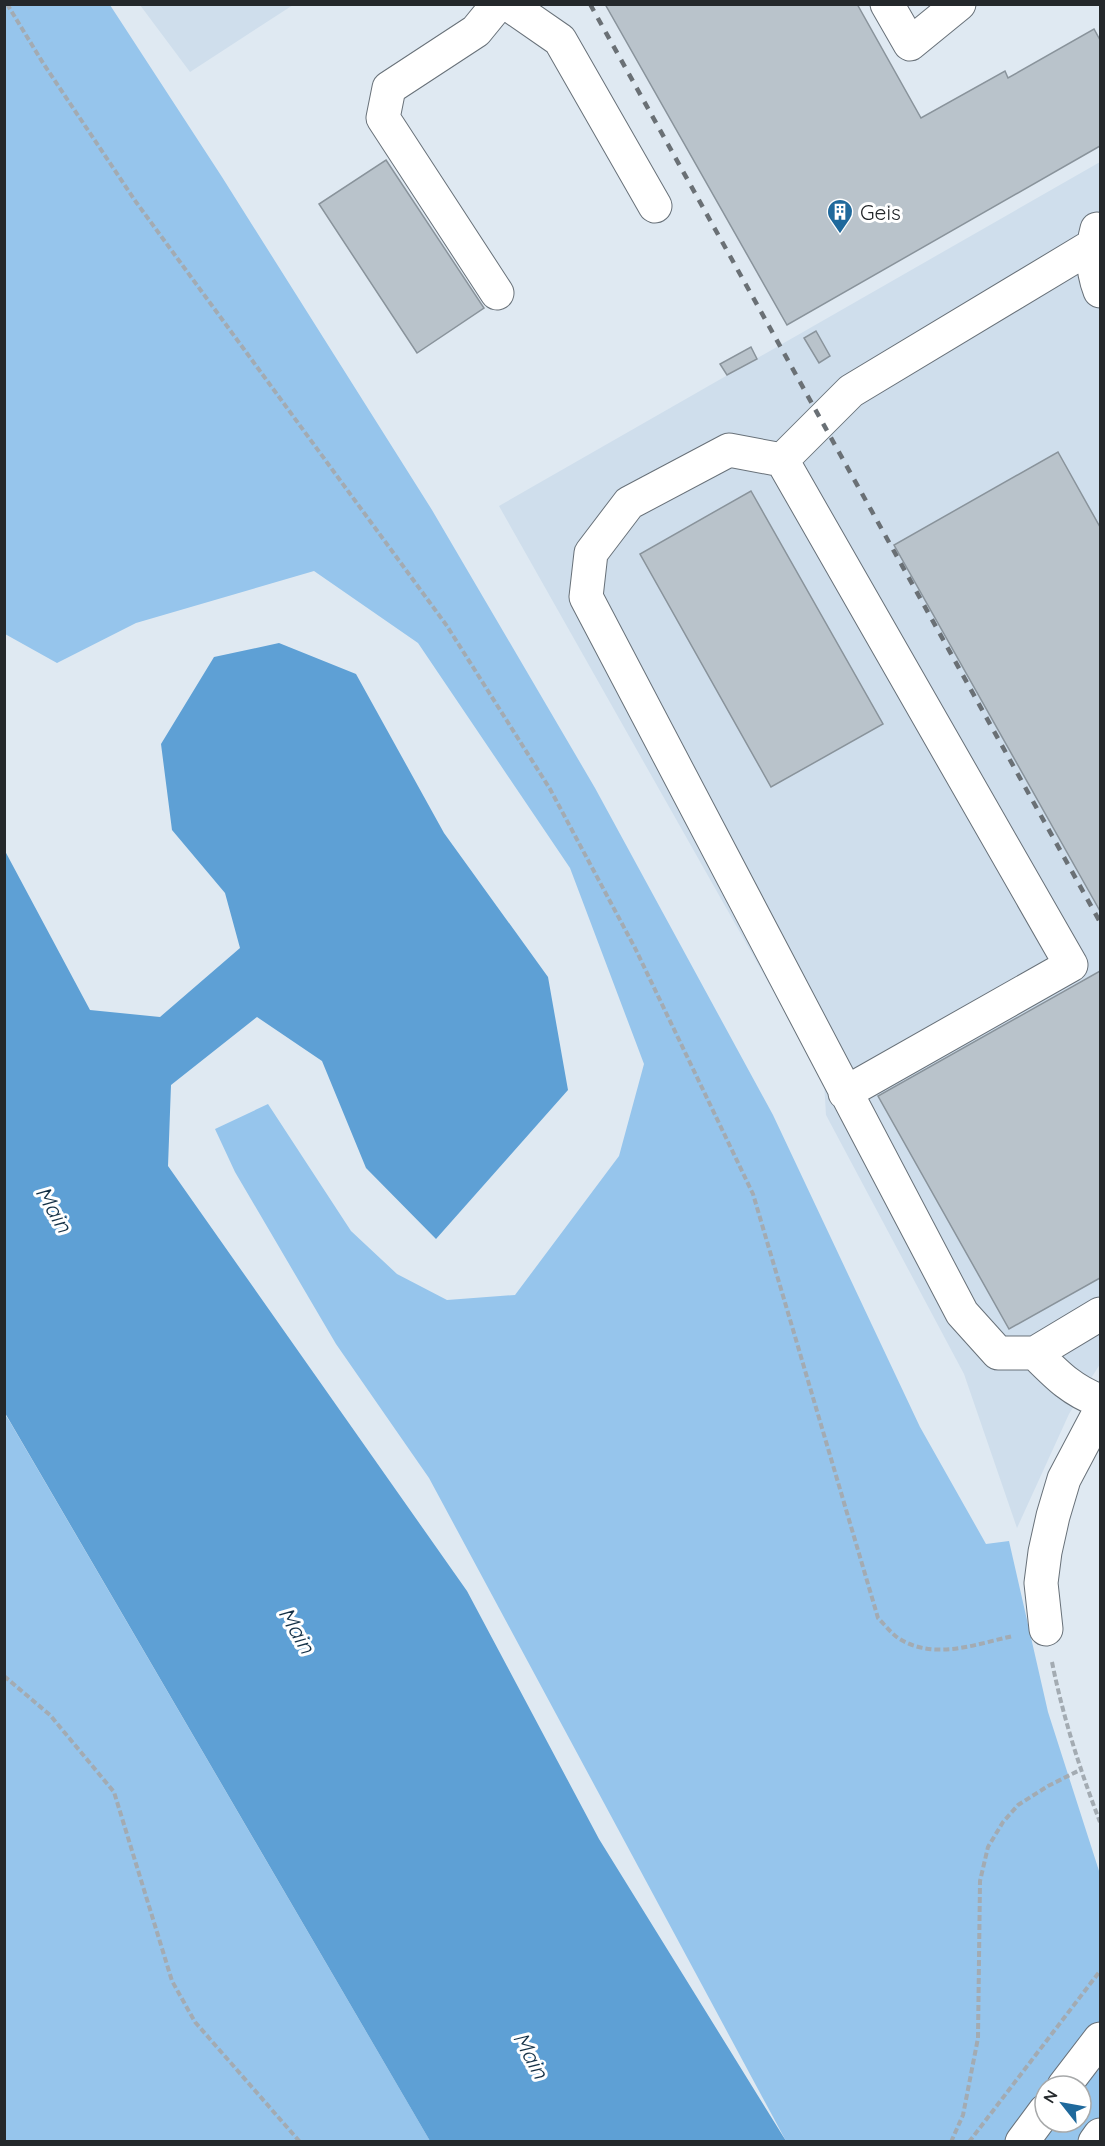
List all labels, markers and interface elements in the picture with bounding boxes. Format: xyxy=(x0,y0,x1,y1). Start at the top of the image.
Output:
building icon: Geis xyxy=(825,197,855,235)
place label: Geis xyxy=(860,199,901,225)
water label: Main xyxy=(30,1181,79,1238)
water label: Main xyxy=(273,1602,322,1659)
water label: Main xyxy=(507,2027,555,2084)
north arrow xyxy=(1033,2074,1093,2134)
text: N xyxy=(1039,2086,1062,2106)

